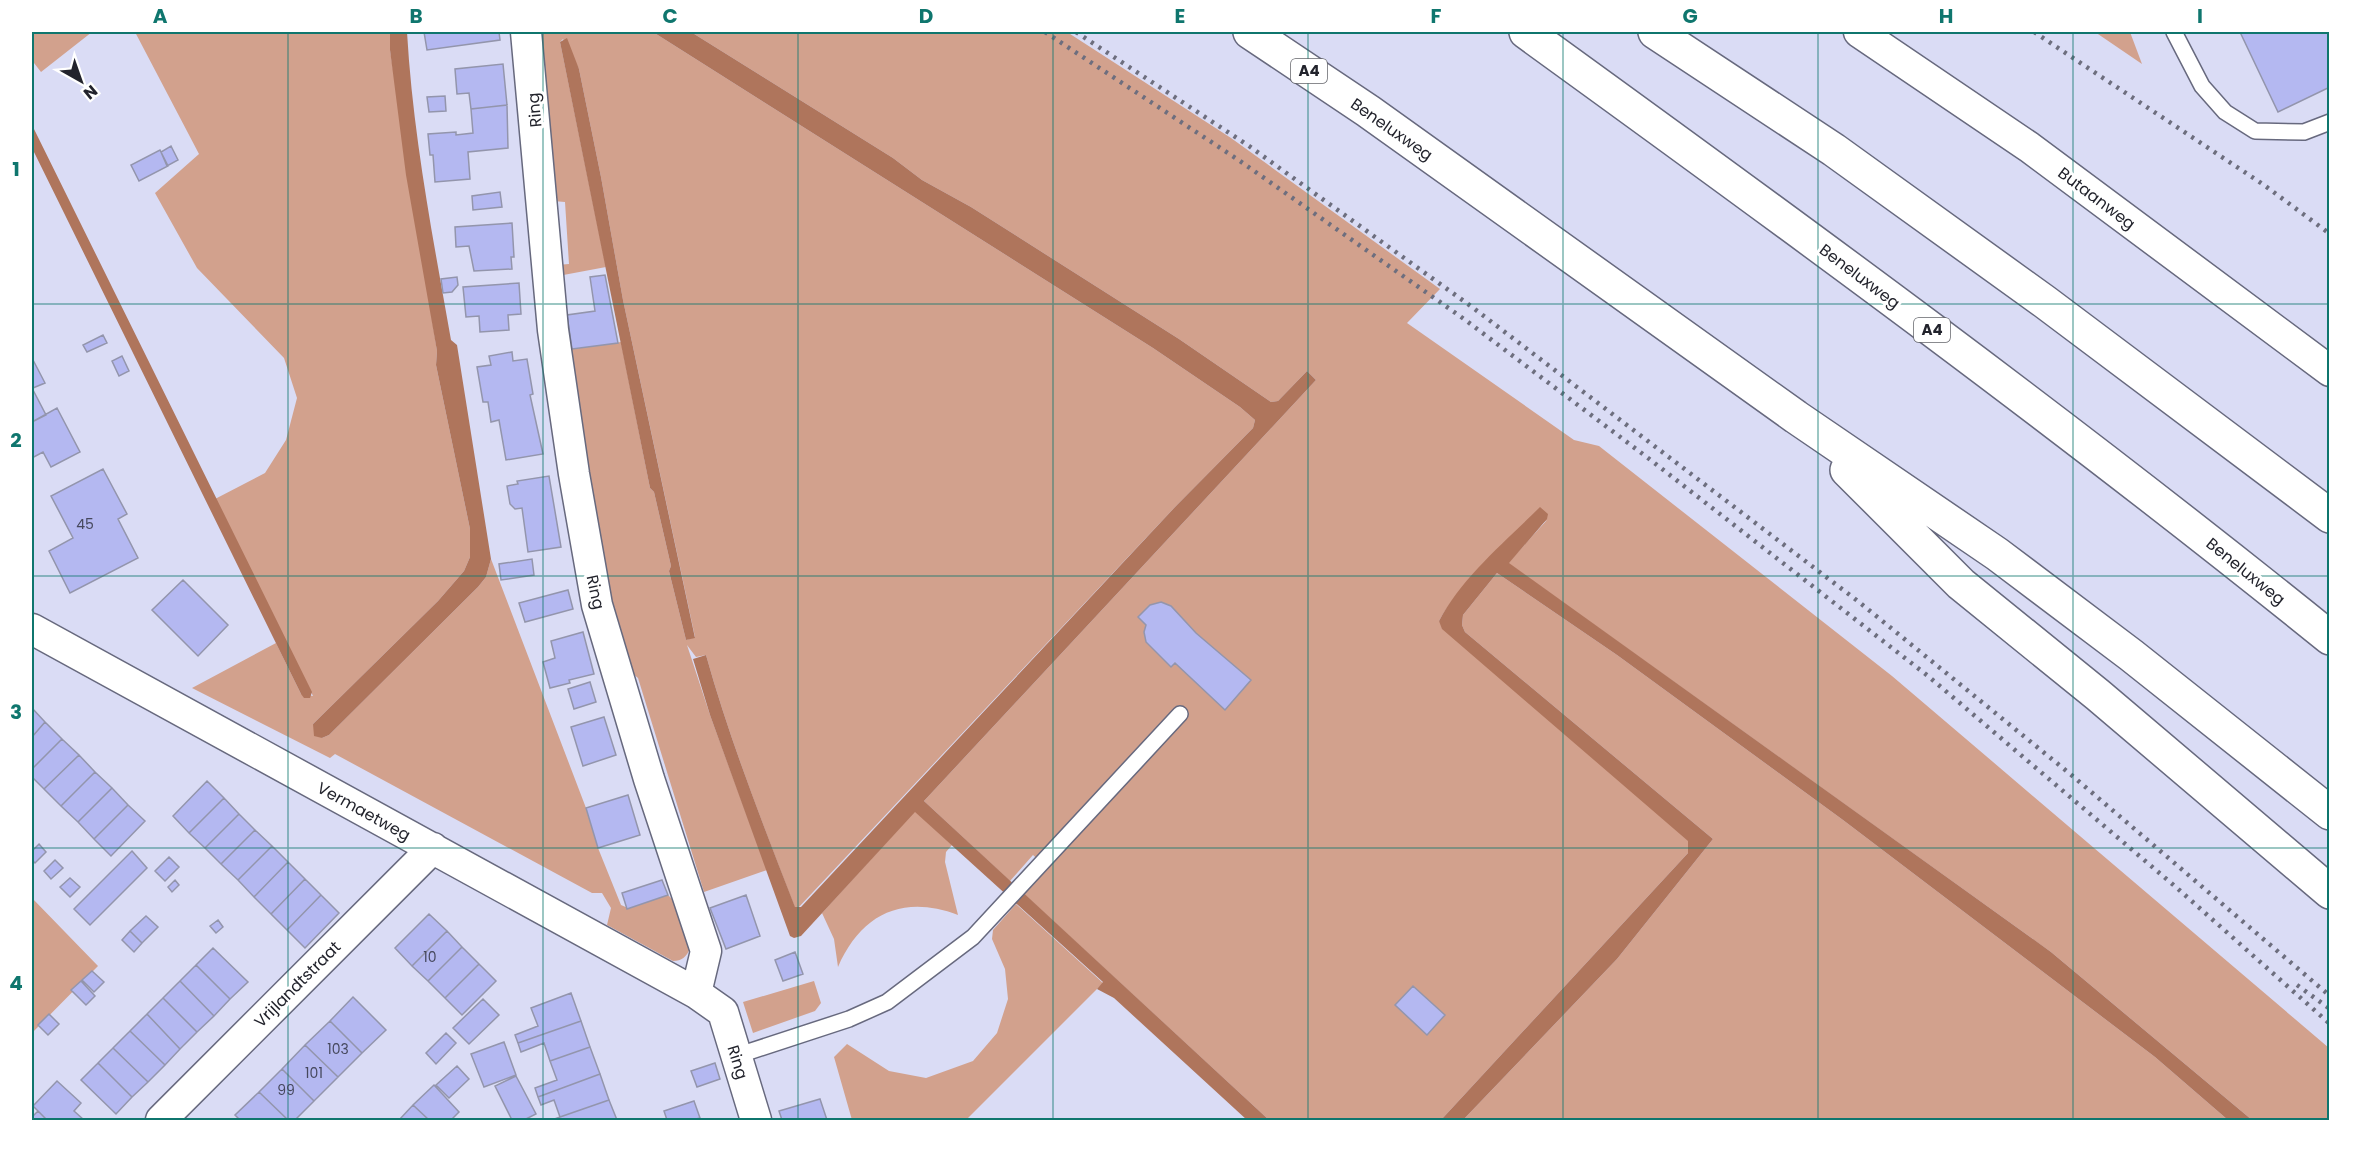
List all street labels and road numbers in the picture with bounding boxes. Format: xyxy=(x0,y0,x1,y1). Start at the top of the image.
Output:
road number: A4 xyxy=(1291,59,1327,83)
street label: Ring xyxy=(522,92,547,128)
street label: Beneluxweg xyxy=(1346,93,1437,166)
street label: Butaanweg xyxy=(2053,162,2140,235)
street label: Beneluxweg xyxy=(1815,238,1905,314)
road number: A4 xyxy=(1914,318,1950,342)
street label: Beneluxweg xyxy=(2201,532,2290,610)
street label: Ring xyxy=(581,573,610,611)
street label: Vermaetweg xyxy=(313,776,415,847)
street label: Vrijlandtstraat xyxy=(249,936,346,1033)
street label: Ring xyxy=(721,1042,754,1082)

